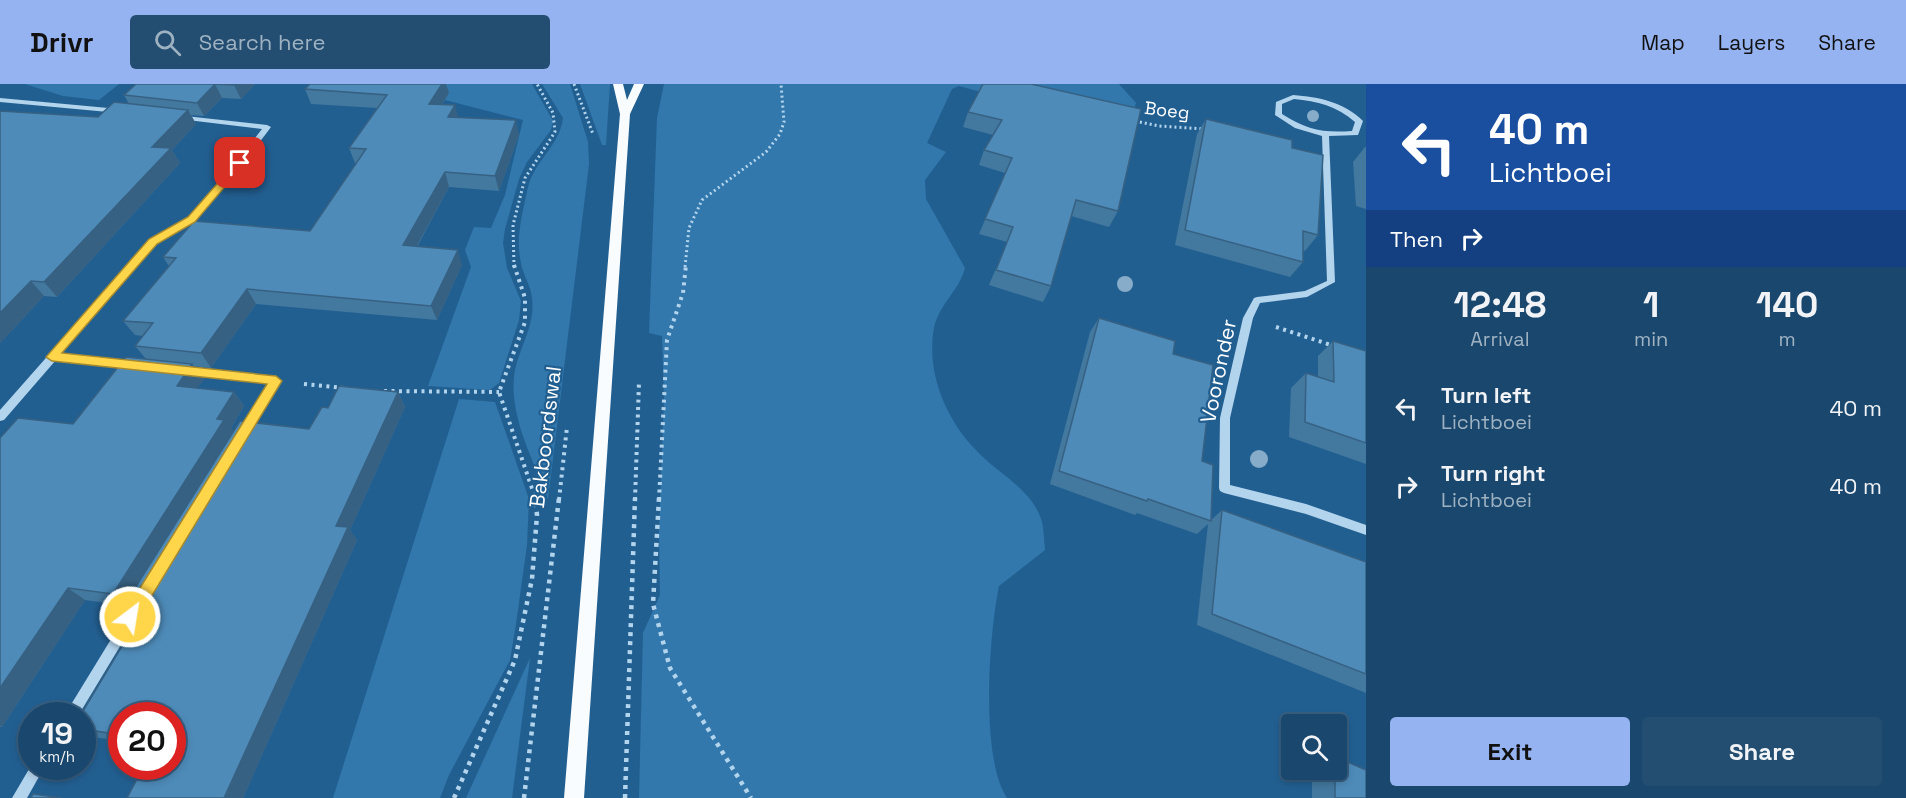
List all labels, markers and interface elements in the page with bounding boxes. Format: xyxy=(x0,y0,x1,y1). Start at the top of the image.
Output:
search box xyxy=(130,15,550,69)
text: Drivr xyxy=(30,24,94,60)
icon: search xyxy=(151,26,184,59)
text: Search here xyxy=(199,28,325,56)
text: Map xyxy=(1641,29,1685,56)
text: Layers xyxy=(1718,29,1785,56)
text: Share xyxy=(1818,29,1876,56)
street label: Boeg xyxy=(1143,96,1191,124)
text: 40 m xyxy=(1489,103,1589,156)
icon: left xyxy=(1390,108,1468,186)
pin xyxy=(214,137,265,188)
icon: arrive xyxy=(223,146,256,179)
text: Lichtboei xyxy=(1489,155,1612,190)
icon: right xyxy=(1455,222,1488,255)
text: Then xyxy=(1390,225,1443,253)
text: 12:48 xyxy=(1454,282,1546,328)
text: 1 xyxy=(1643,282,1659,328)
text: 140 xyxy=(1756,282,1818,328)
street label: Vooronder xyxy=(1194,317,1242,425)
text: Arrival xyxy=(1470,326,1530,352)
text: min xyxy=(1634,326,1668,352)
text: m xyxy=(1779,326,1796,352)
street label: Bakboordswal xyxy=(523,365,567,509)
text: Turn left xyxy=(1441,381,1531,409)
icon: left xyxy=(1390,392,1423,425)
text: 40 m xyxy=(1830,394,1882,422)
text: Lichtboei xyxy=(1441,409,1532,435)
text: Turn right xyxy=(1441,459,1546,487)
icon: right xyxy=(1390,470,1423,503)
text: 40 m xyxy=(1830,472,1882,500)
text: Lichtboei xyxy=(1441,487,1532,513)
position arrow xyxy=(98,585,162,649)
speed limit sign: 20 xyxy=(108,702,186,780)
text: 19 xyxy=(41,714,73,753)
map controls xyxy=(1281,714,1347,780)
button: search xyxy=(1281,714,1347,780)
button: Exit xyxy=(1390,717,1630,786)
button: Share xyxy=(1642,717,1882,786)
text: km/h xyxy=(39,747,75,766)

